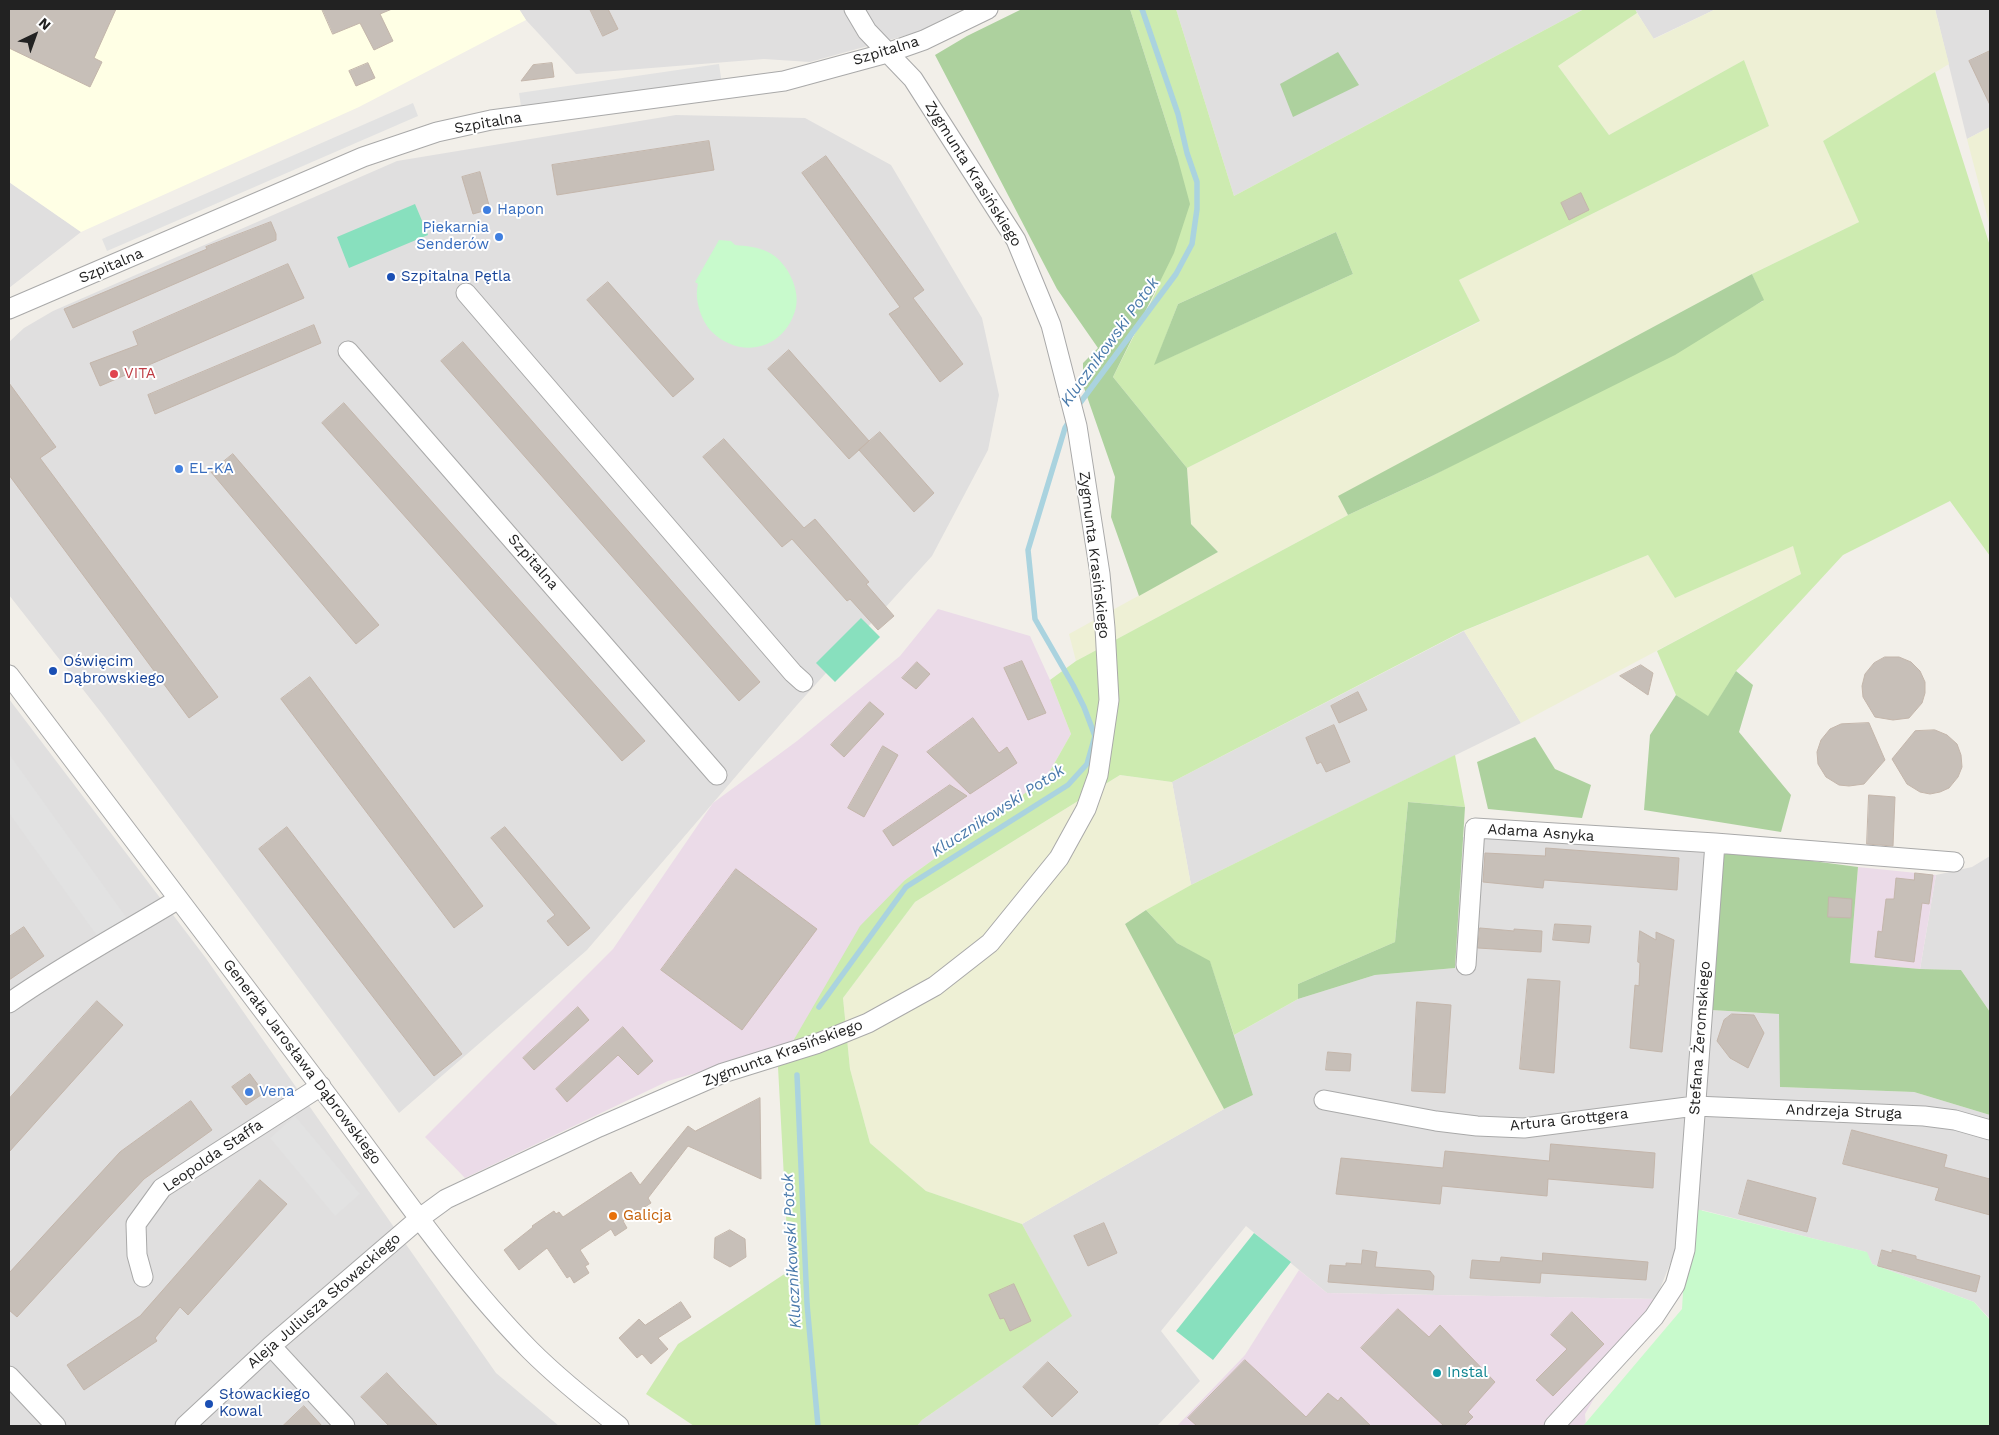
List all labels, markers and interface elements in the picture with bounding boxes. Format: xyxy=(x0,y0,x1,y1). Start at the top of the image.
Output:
north arrow xyxy=(10,10,60,60)
text: N xyxy=(36,14,54,33)
street label: Szpitalna xyxy=(851,32,921,70)
street label: Zygmunta Krasińskiego xyxy=(921,98,1025,250)
street label: Szpitalna xyxy=(453,108,523,138)
place label: Hapon xyxy=(497,201,544,219)
marker: Hapon xyxy=(481,204,493,216)
place label: Piekarnia Senderów xyxy=(416,219,489,254)
marker: Piekarnia Senderów xyxy=(493,231,505,243)
street label: Szpitalna xyxy=(76,244,146,288)
place label: Szpitalna Pętla xyxy=(401,268,511,286)
marker: Szpitalna Pętla xyxy=(385,271,397,283)
water label: Klucznikowski Potok xyxy=(1057,274,1163,410)
place label: VITA xyxy=(124,365,156,383)
marker: VITA xyxy=(108,368,120,380)
place label: EL-KA xyxy=(189,460,234,478)
marker: EL-KA xyxy=(173,463,185,475)
street label: Zygmunta Krasińskiego xyxy=(1075,470,1113,640)
street label: Szpitalna xyxy=(504,530,562,594)
place label: Oświęcim Dąbrowskiego xyxy=(63,653,165,688)
marker: Oświęcim Dąbrowskiego xyxy=(47,665,59,677)
water label: Klucznikowski Potok xyxy=(928,761,1068,861)
street label: Adama Asnyka xyxy=(1487,820,1595,846)
street label: Generała Jarosława Dąbrowskiego xyxy=(219,956,385,1168)
street label: Stefana Żeromskiego xyxy=(1686,960,1714,1116)
street label: Zygmunta Krasińskiego xyxy=(701,1016,865,1090)
place label: Vena xyxy=(259,1083,294,1101)
marker: Vena xyxy=(243,1086,255,1098)
street label: Andrzeja Struga xyxy=(1785,1101,1903,1123)
street label: Artura Grottgera xyxy=(1509,1105,1629,1135)
street label: Leopolda Staffa xyxy=(160,1116,266,1196)
water label: Klucznikowski Potok xyxy=(778,1173,806,1329)
place label: Galicja xyxy=(623,1207,672,1225)
marker: Galicja xyxy=(607,1210,619,1222)
street label: Aleja Juliusza Słowackiego xyxy=(244,1230,404,1372)
place label: Instal xyxy=(1447,1364,1488,1382)
marker: Instal xyxy=(1431,1367,1443,1379)
place label: Słowackiego Kowal xyxy=(219,1386,310,1421)
marker: Słowackiego Kowal xyxy=(203,1398,215,1410)

